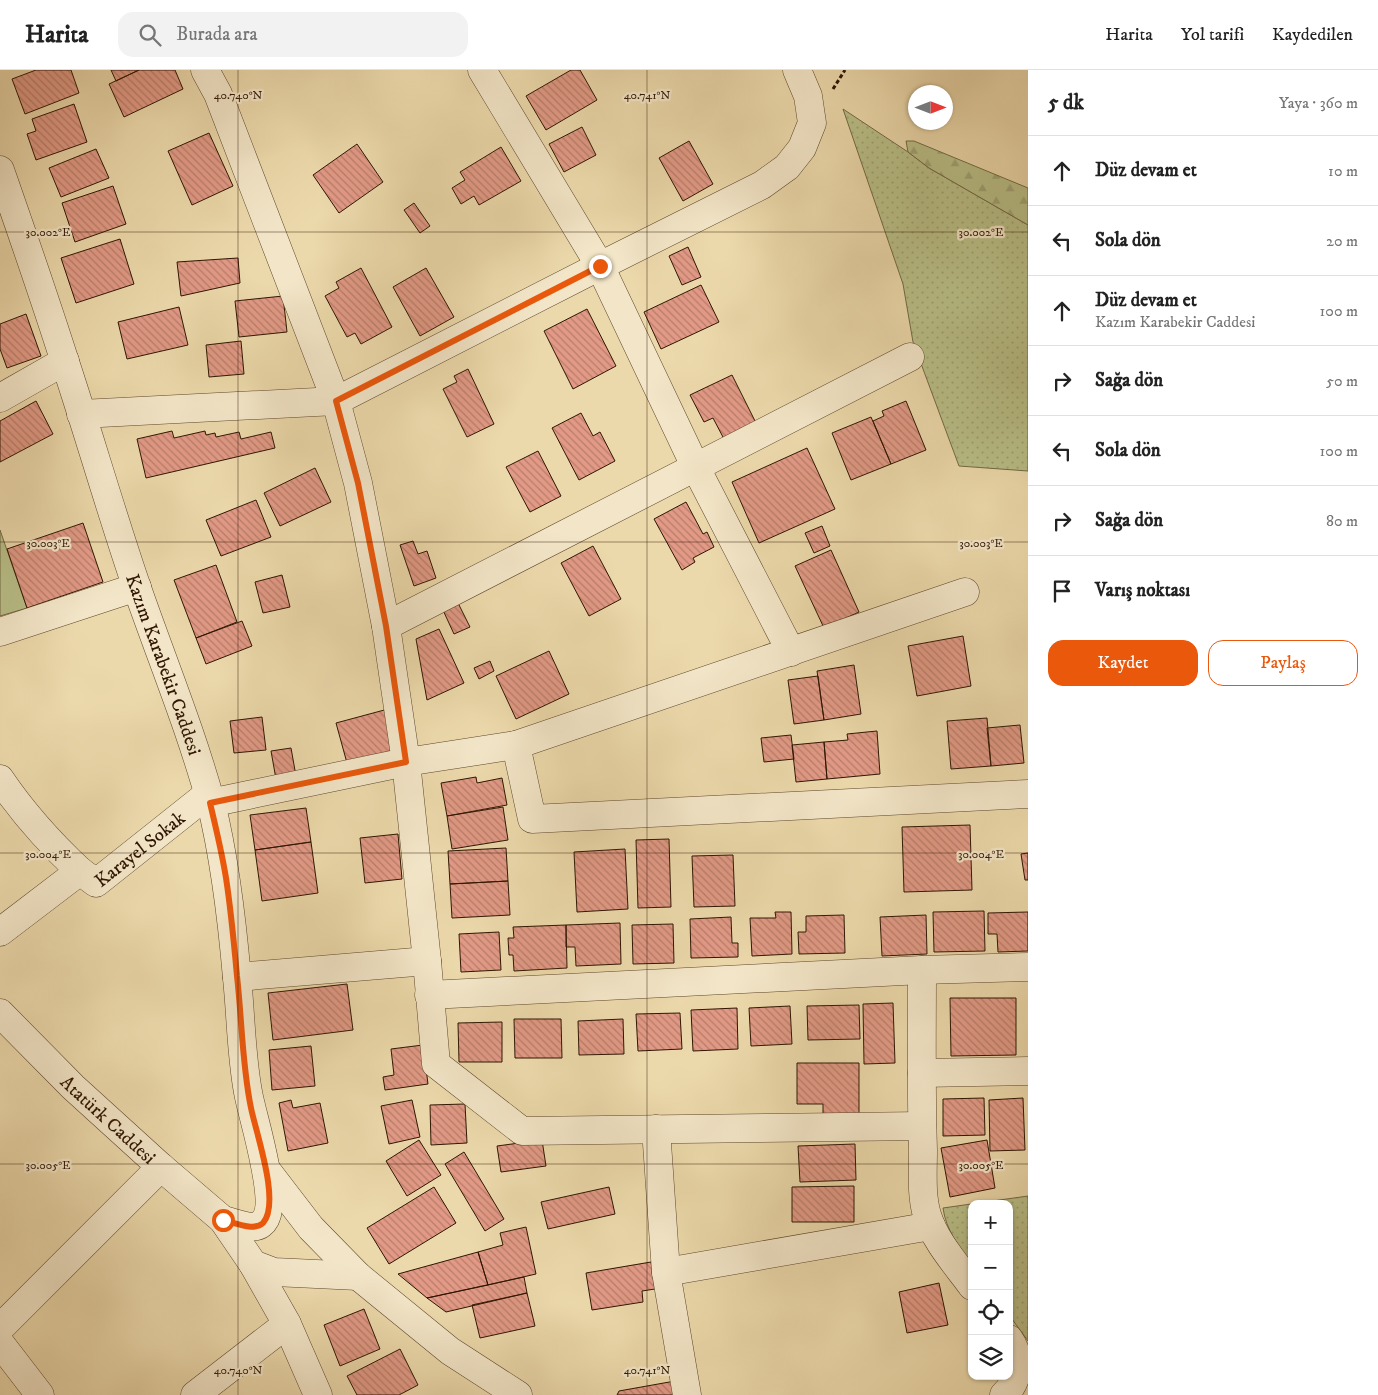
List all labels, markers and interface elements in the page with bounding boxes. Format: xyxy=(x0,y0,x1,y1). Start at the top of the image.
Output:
search box xyxy=(118,12,468,57)
text: Harita xyxy=(25,20,88,50)
icon: search xyxy=(136,21,164,49)
text: Burada ara xyxy=(176,23,258,46)
text: Harita xyxy=(1105,24,1153,46)
text: Yol tarifi xyxy=(1181,24,1244,46)
text: Kaydedilen xyxy=(1272,24,1353,46)
north arrow xyxy=(908,85,953,130)
text: 40.740°N xyxy=(214,88,262,103)
text: 40.741°N xyxy=(624,88,670,103)
text: 5 dk xyxy=(1048,90,1084,116)
text: Yaya · 360 m xyxy=(1279,93,1358,113)
icon: ahead xyxy=(1048,157,1076,185)
text: Düz devam et xyxy=(1095,159,1197,182)
text: 10 m xyxy=(1328,161,1358,181)
text: 30.002°E xyxy=(26,225,71,240)
text: 30.002°E xyxy=(959,225,1004,240)
icon: left xyxy=(1048,227,1076,255)
text: Sola dön xyxy=(1095,229,1161,252)
text: 20 m xyxy=(1326,231,1358,251)
route end xyxy=(589,255,612,278)
text: Düz devam et xyxy=(1095,289,1197,312)
icon: ahead xyxy=(1048,297,1076,325)
text: 100 m xyxy=(1320,301,1358,321)
text: Kazım Karabekir Caddesi xyxy=(1095,312,1255,332)
icon: right xyxy=(1048,367,1076,395)
text: Sağa dön xyxy=(1095,369,1163,392)
text: 50 m xyxy=(1326,371,1358,391)
icon: left xyxy=(1048,437,1076,465)
text: Sola dön xyxy=(1095,439,1161,462)
text: 100 m xyxy=(1320,441,1358,461)
icon: right xyxy=(1048,507,1076,535)
text: Sağa dön xyxy=(1095,509,1163,532)
text: 80 m xyxy=(1326,511,1358,531)
text: 30.003°E xyxy=(26,536,70,551)
text: 30.003°E xyxy=(959,536,1003,551)
street label: Kazım Karabekir Caddesi xyxy=(120,571,206,758)
icon: arrive xyxy=(1048,577,1076,605)
text: Varış noktası xyxy=(1095,579,1190,602)
button: Kaydet xyxy=(1048,640,1198,686)
button: Paylaş xyxy=(1208,640,1358,686)
street label: Karayel Sokak xyxy=(90,806,191,893)
text: 30.004°E xyxy=(25,847,71,862)
text: 30.004°E xyxy=(958,847,1004,862)
street label: Atatürk Caddesi xyxy=(55,1071,160,1170)
text: 30.005°E xyxy=(26,1158,71,1173)
text: 30.005°E xyxy=(959,1158,1004,1173)
map controls xyxy=(968,1200,1013,1380)
button: + xyxy=(968,1200,1013,1245)
route start xyxy=(212,1209,235,1232)
button: − xyxy=(968,1245,1013,1290)
button: locate xyxy=(968,1290,1013,1335)
button: layers xyxy=(968,1335,1013,1380)
text: 40.740°N xyxy=(214,1363,262,1378)
text: 40.741°N xyxy=(624,1363,670,1378)

